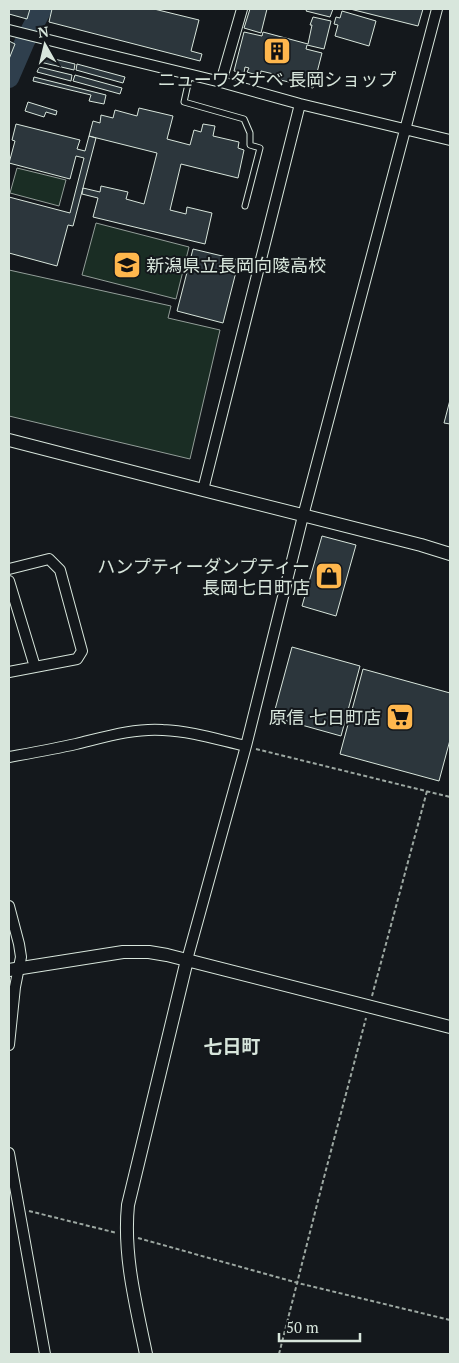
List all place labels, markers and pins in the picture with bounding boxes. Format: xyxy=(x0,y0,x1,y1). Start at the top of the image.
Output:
building icon: ニューワタナベ 長岡ショップ xyxy=(262,36,292,66)
place label: ニューワタナベ 長岡ショップ xyxy=(158,67,396,91)
school or university icon: 新潟県立長岡向陵高校 xyxy=(112,250,142,280)
place label: 新潟県立長岡向陵高校 xyxy=(146,253,326,277)
place label: ハンプティーダンプティー 長岡七日町店 xyxy=(97,554,310,599)
shop icon: ハンプティーダンプティー 長岡七日町店 xyxy=(314,561,344,591)
supermarket icon: 原信 七日町店 xyxy=(385,702,415,732)
place label: 原信 七日町店 xyxy=(269,705,381,729)

